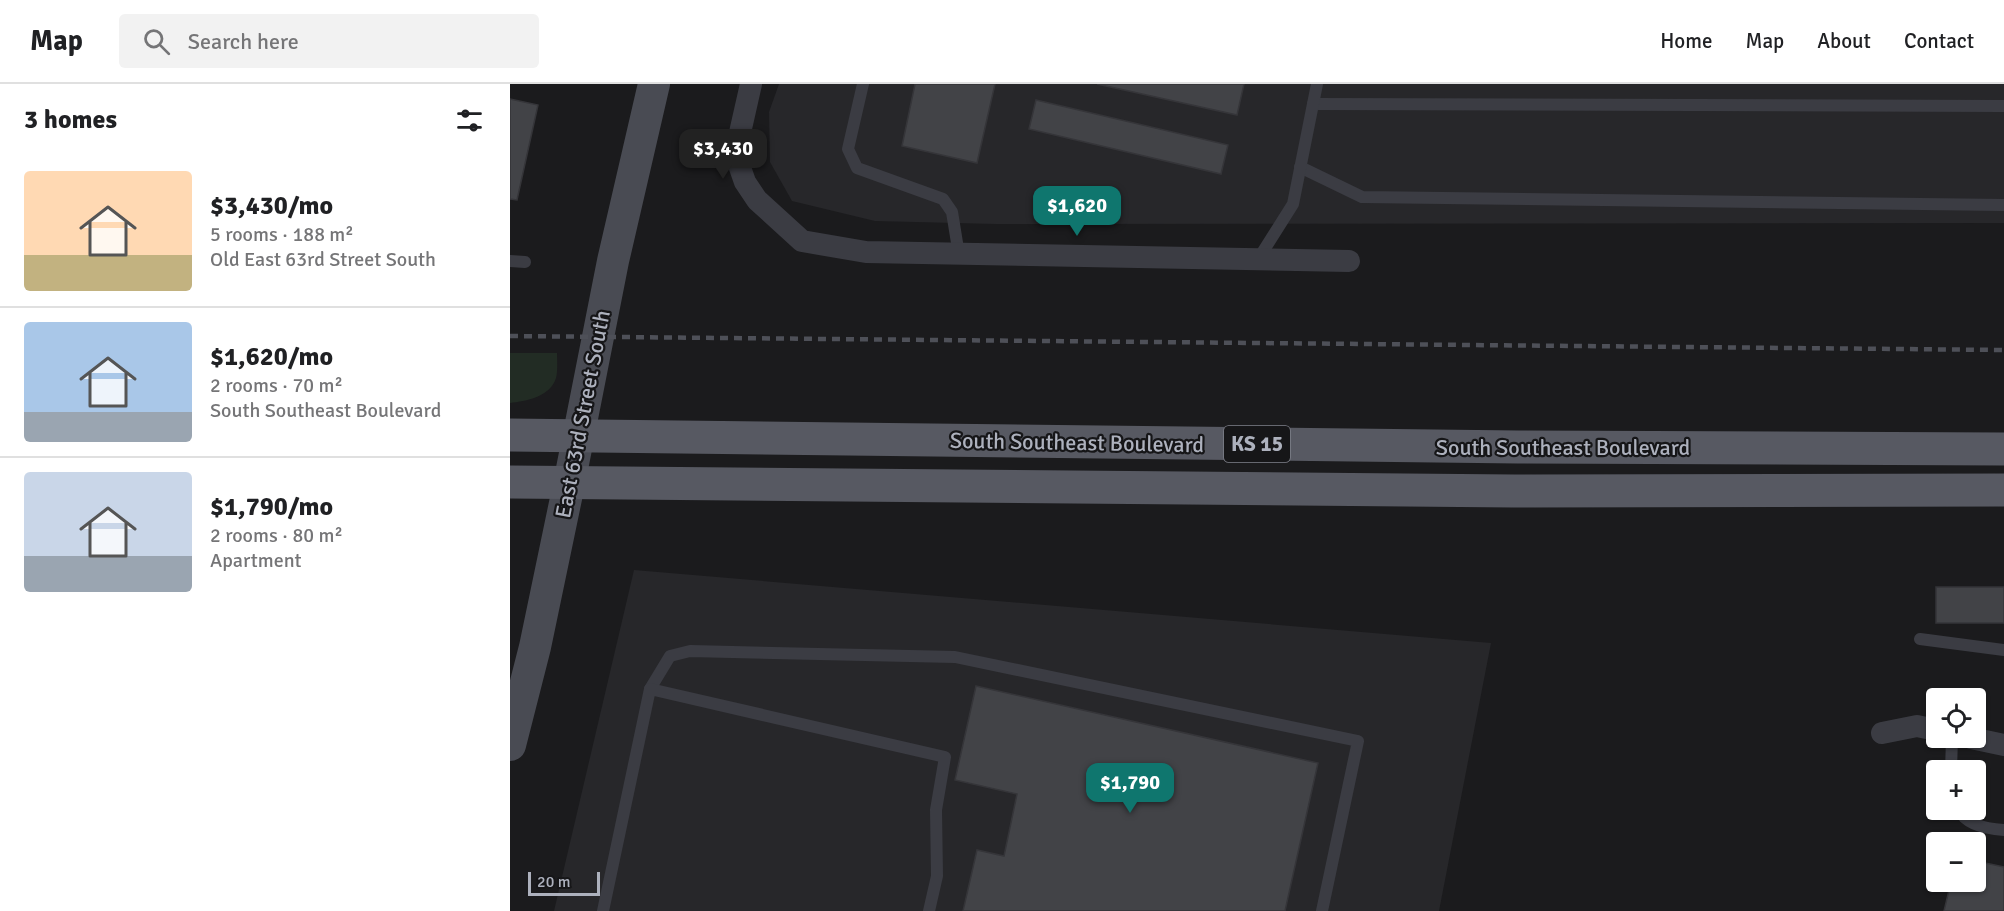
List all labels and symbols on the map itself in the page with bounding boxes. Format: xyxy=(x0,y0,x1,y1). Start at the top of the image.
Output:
pin: $3,430 xyxy=(674,129,772,180)
pin: $1,620 xyxy=(1028,186,1126,237)
street label: East 63rd Street South xyxy=(549,308,616,520)
road number: KS 15 xyxy=(1224,426,1290,462)
street label: South Southeast Boulevard xyxy=(950,427,1204,458)
street label: South Southeast Boulevard xyxy=(1436,434,1690,461)
pin: $1,790 xyxy=(1081,763,1179,814)
scale bar xyxy=(528,869,600,896)

